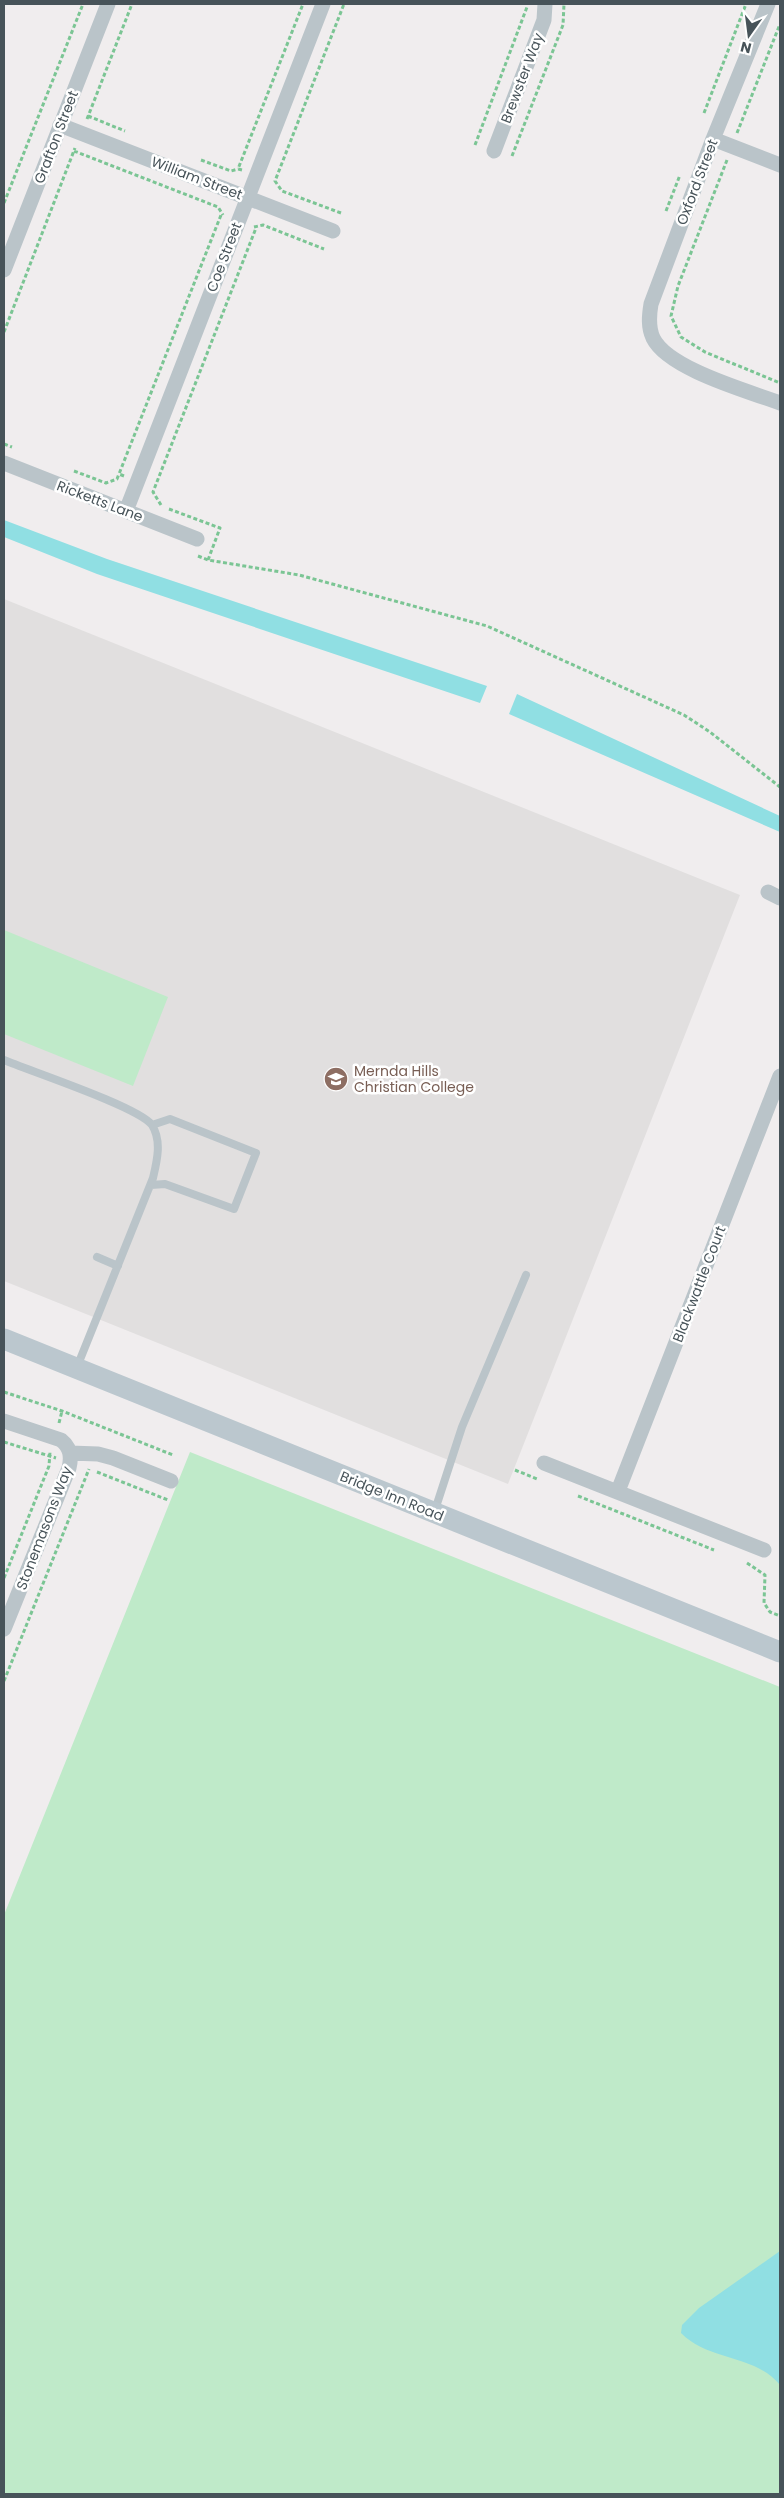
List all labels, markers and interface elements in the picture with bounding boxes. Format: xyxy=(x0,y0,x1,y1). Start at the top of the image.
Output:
north arrow xyxy=(724,10,774,60)
street label: Brewster Way xyxy=(496,30,548,126)
text: N xyxy=(738,37,753,59)
street label: Grafton Street xyxy=(29,88,83,186)
street label: Oxford Street xyxy=(671,136,723,228)
street label: William Street xyxy=(149,151,245,205)
street label: Coe Street xyxy=(202,219,246,295)
street label: Ricketts Lane xyxy=(54,475,146,527)
place label: Mernda Hills Christian College xyxy=(354,1061,474,1097)
school or university icon: Mernda Hills Christian College xyxy=(323,1066,349,1092)
street label: Blackwattle Court xyxy=(668,1223,730,1345)
street label: Stonemasons Way xyxy=(11,1463,77,1593)
street label: Bridge Inn Road xyxy=(337,1466,447,1526)

